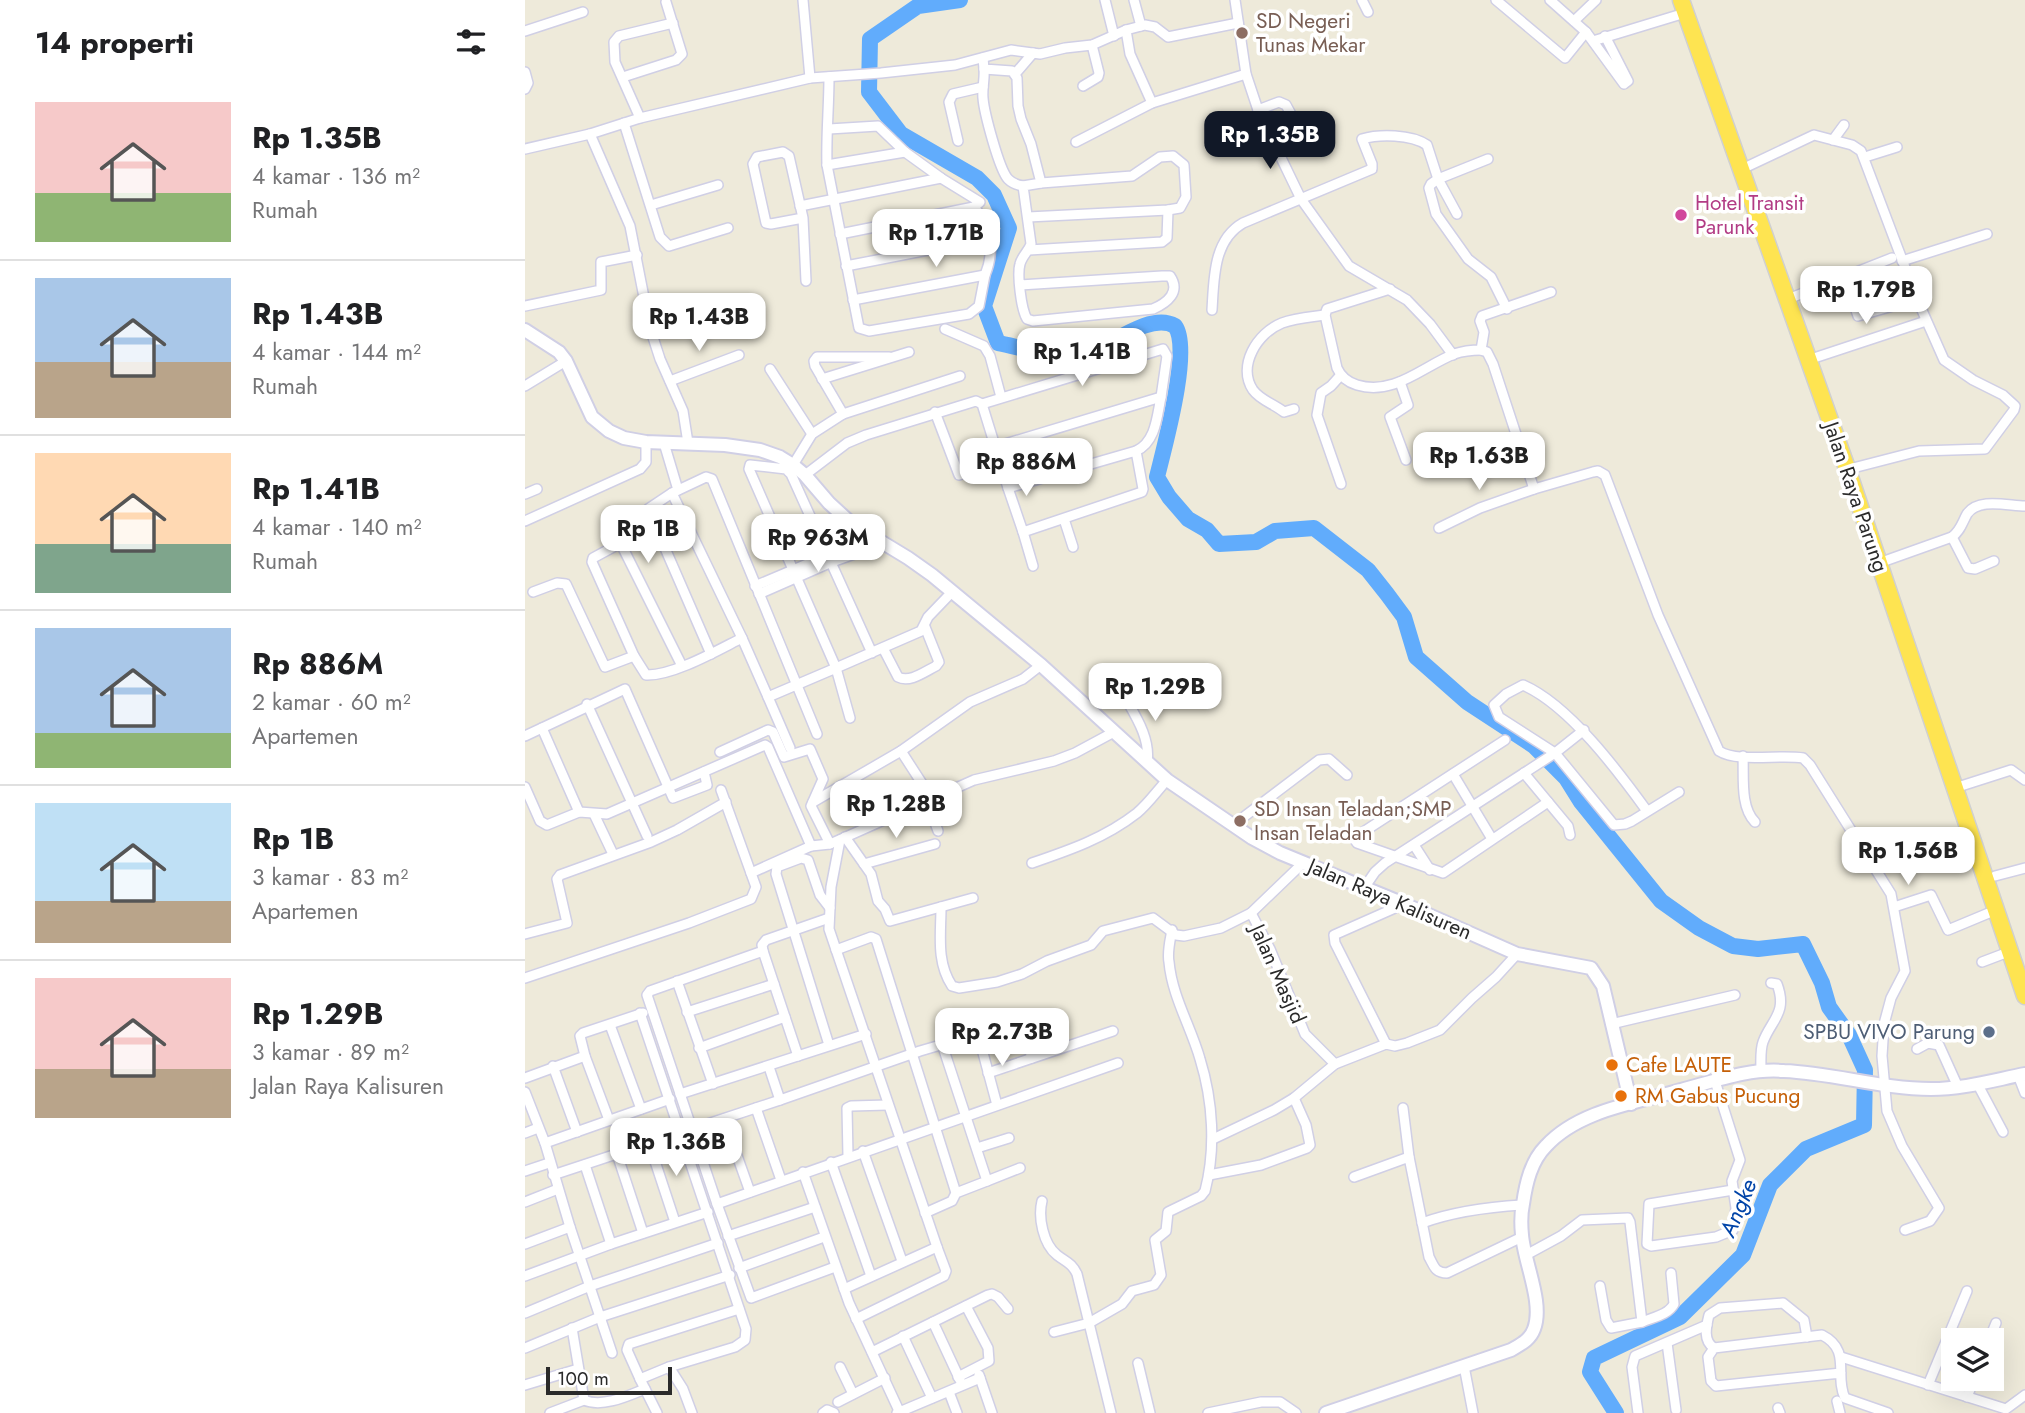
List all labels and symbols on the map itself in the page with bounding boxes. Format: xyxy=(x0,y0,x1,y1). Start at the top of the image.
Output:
place label: SD Negeri Tunas Mekar xyxy=(1256,6,1366,60)
marker: SD Negeri Tunas Mekar xyxy=(1234,25,1250,41)
pin: Rp 1.35B xyxy=(1198,111,1342,171)
place label: Hotel Transit Parunk xyxy=(1695,188,1804,242)
marker: Hotel Transit Parunk xyxy=(1673,207,1689,223)
pin: Rp 1.71B xyxy=(864,210,1008,269)
pin: Rp 1.79B xyxy=(1794,266,1938,326)
pin: Rp 1.43B xyxy=(627,294,771,353)
pin: Rp 1.41B xyxy=(1010,328,1154,388)
street label: Jalan Raya Parung xyxy=(1815,415,1896,576)
pin: Rp 1.63B xyxy=(1407,433,1551,492)
pin: Rp 886M xyxy=(961,438,1091,498)
pin: Rp 1B xyxy=(599,505,697,565)
pin: Rp 963M xyxy=(753,514,883,574)
pin: Rp 1.29B xyxy=(1083,664,1227,723)
pin: Rp 1.28B xyxy=(824,780,968,840)
place label: SD Insan Teladan;SMP Insan Teladan xyxy=(1254,794,1452,848)
marker: SD Insan Teladan;SMP Insan Teladan xyxy=(1232,813,1248,829)
pin: Rp 1.56B xyxy=(1836,828,1980,887)
street label: Jalan Raya Kalisuren xyxy=(1301,850,1477,947)
street label: Jalan Masjid xyxy=(1242,917,1313,1028)
pin: Rp 2.73B xyxy=(930,1009,1074,1068)
place label: SPBU VIVO Parung xyxy=(1803,1017,1975,1047)
marker: SPBU VIVO Parung xyxy=(1981,1024,1997,1040)
place label: Cafe LAUTE xyxy=(1626,1050,1732,1080)
marker: Cafe LAUTE xyxy=(1604,1057,1620,1073)
place label: RM Gabus Pucung xyxy=(1635,1081,1800,1111)
marker: RM Gabus Pucung xyxy=(1613,1088,1629,1104)
pin: Rp 1.36B xyxy=(604,1118,748,1178)
water label: Angke xyxy=(1710,1173,1766,1243)
scale bar xyxy=(546,1364,672,1396)

